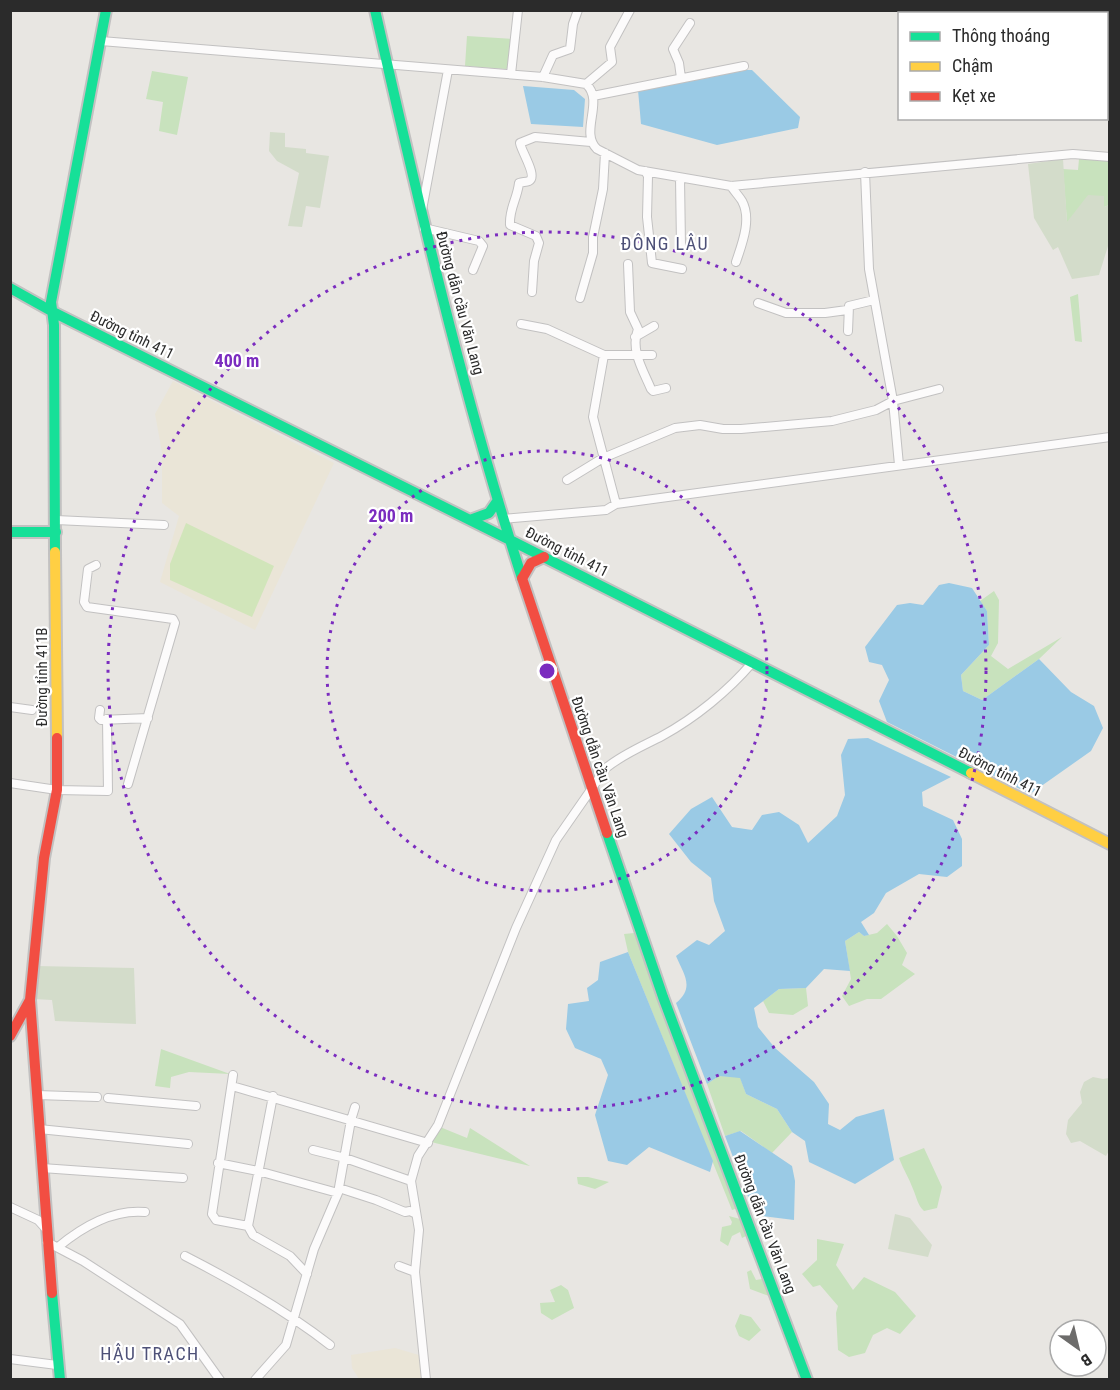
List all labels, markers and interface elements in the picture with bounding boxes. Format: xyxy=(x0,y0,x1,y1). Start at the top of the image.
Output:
legend xyxy=(898,12,1108,120)
text: Thông thoáng xyxy=(952,25,1050,46)
text: Chậm xyxy=(952,55,993,76)
text: Kẹt xe xyxy=(952,85,996,106)
street label: Đường dẫn cầu Văn Lang xyxy=(432,229,488,377)
district label: ĐÔNG LÂU xyxy=(621,233,709,254)
street label: Đường tỉnh 411 xyxy=(87,307,177,363)
text: 400 m xyxy=(215,350,259,371)
text: 200 m xyxy=(369,505,413,526)
street label: Đường tỉnh 411 xyxy=(522,523,612,581)
street label: Đường tỉnh 411B xyxy=(33,627,51,727)
centre of rings xyxy=(537,661,557,681)
street label: Đường dẫn cầu Văn Lang xyxy=(567,694,633,840)
street label: Đường tỉnh 411 xyxy=(955,743,1045,801)
street label: Đường dẫn cầu Văn Lang xyxy=(730,1152,800,1296)
north arrow xyxy=(1048,1318,1108,1378)
district label: HẬU TRẠCH xyxy=(100,1343,200,1364)
text: B xyxy=(1077,1350,1095,1370)

